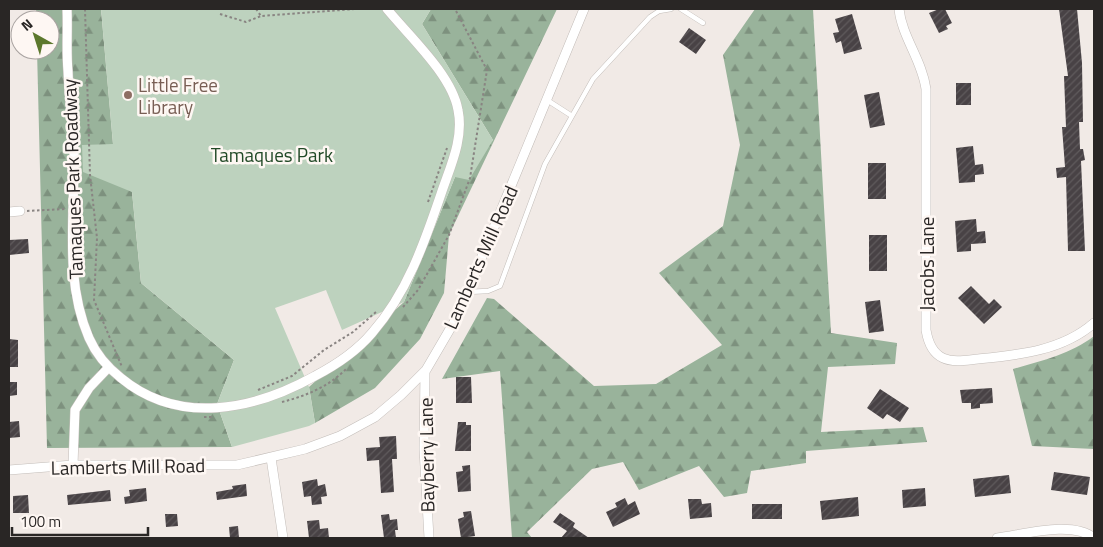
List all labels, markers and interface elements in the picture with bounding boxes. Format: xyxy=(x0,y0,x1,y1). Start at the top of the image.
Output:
north arrow xyxy=(10,10,60,60)
text: N xyxy=(16,13,37,36)
place label: Little Free Library xyxy=(138,70,218,121)
street label: Tamaques Park Roadway xyxy=(54,78,90,280)
marker: Little Free Library xyxy=(122,89,134,101)
park label: Tamaques Park xyxy=(211,140,333,169)
street label: Lamberts Mill Road xyxy=(435,180,525,334)
street label: Jacobs Lane xyxy=(912,217,941,311)
street label: Bayberry Lane xyxy=(411,397,441,513)
street label: Lamberts Mill Road xyxy=(50,450,206,482)
scale bar xyxy=(12,504,149,536)
text: 100 m xyxy=(20,510,61,533)

